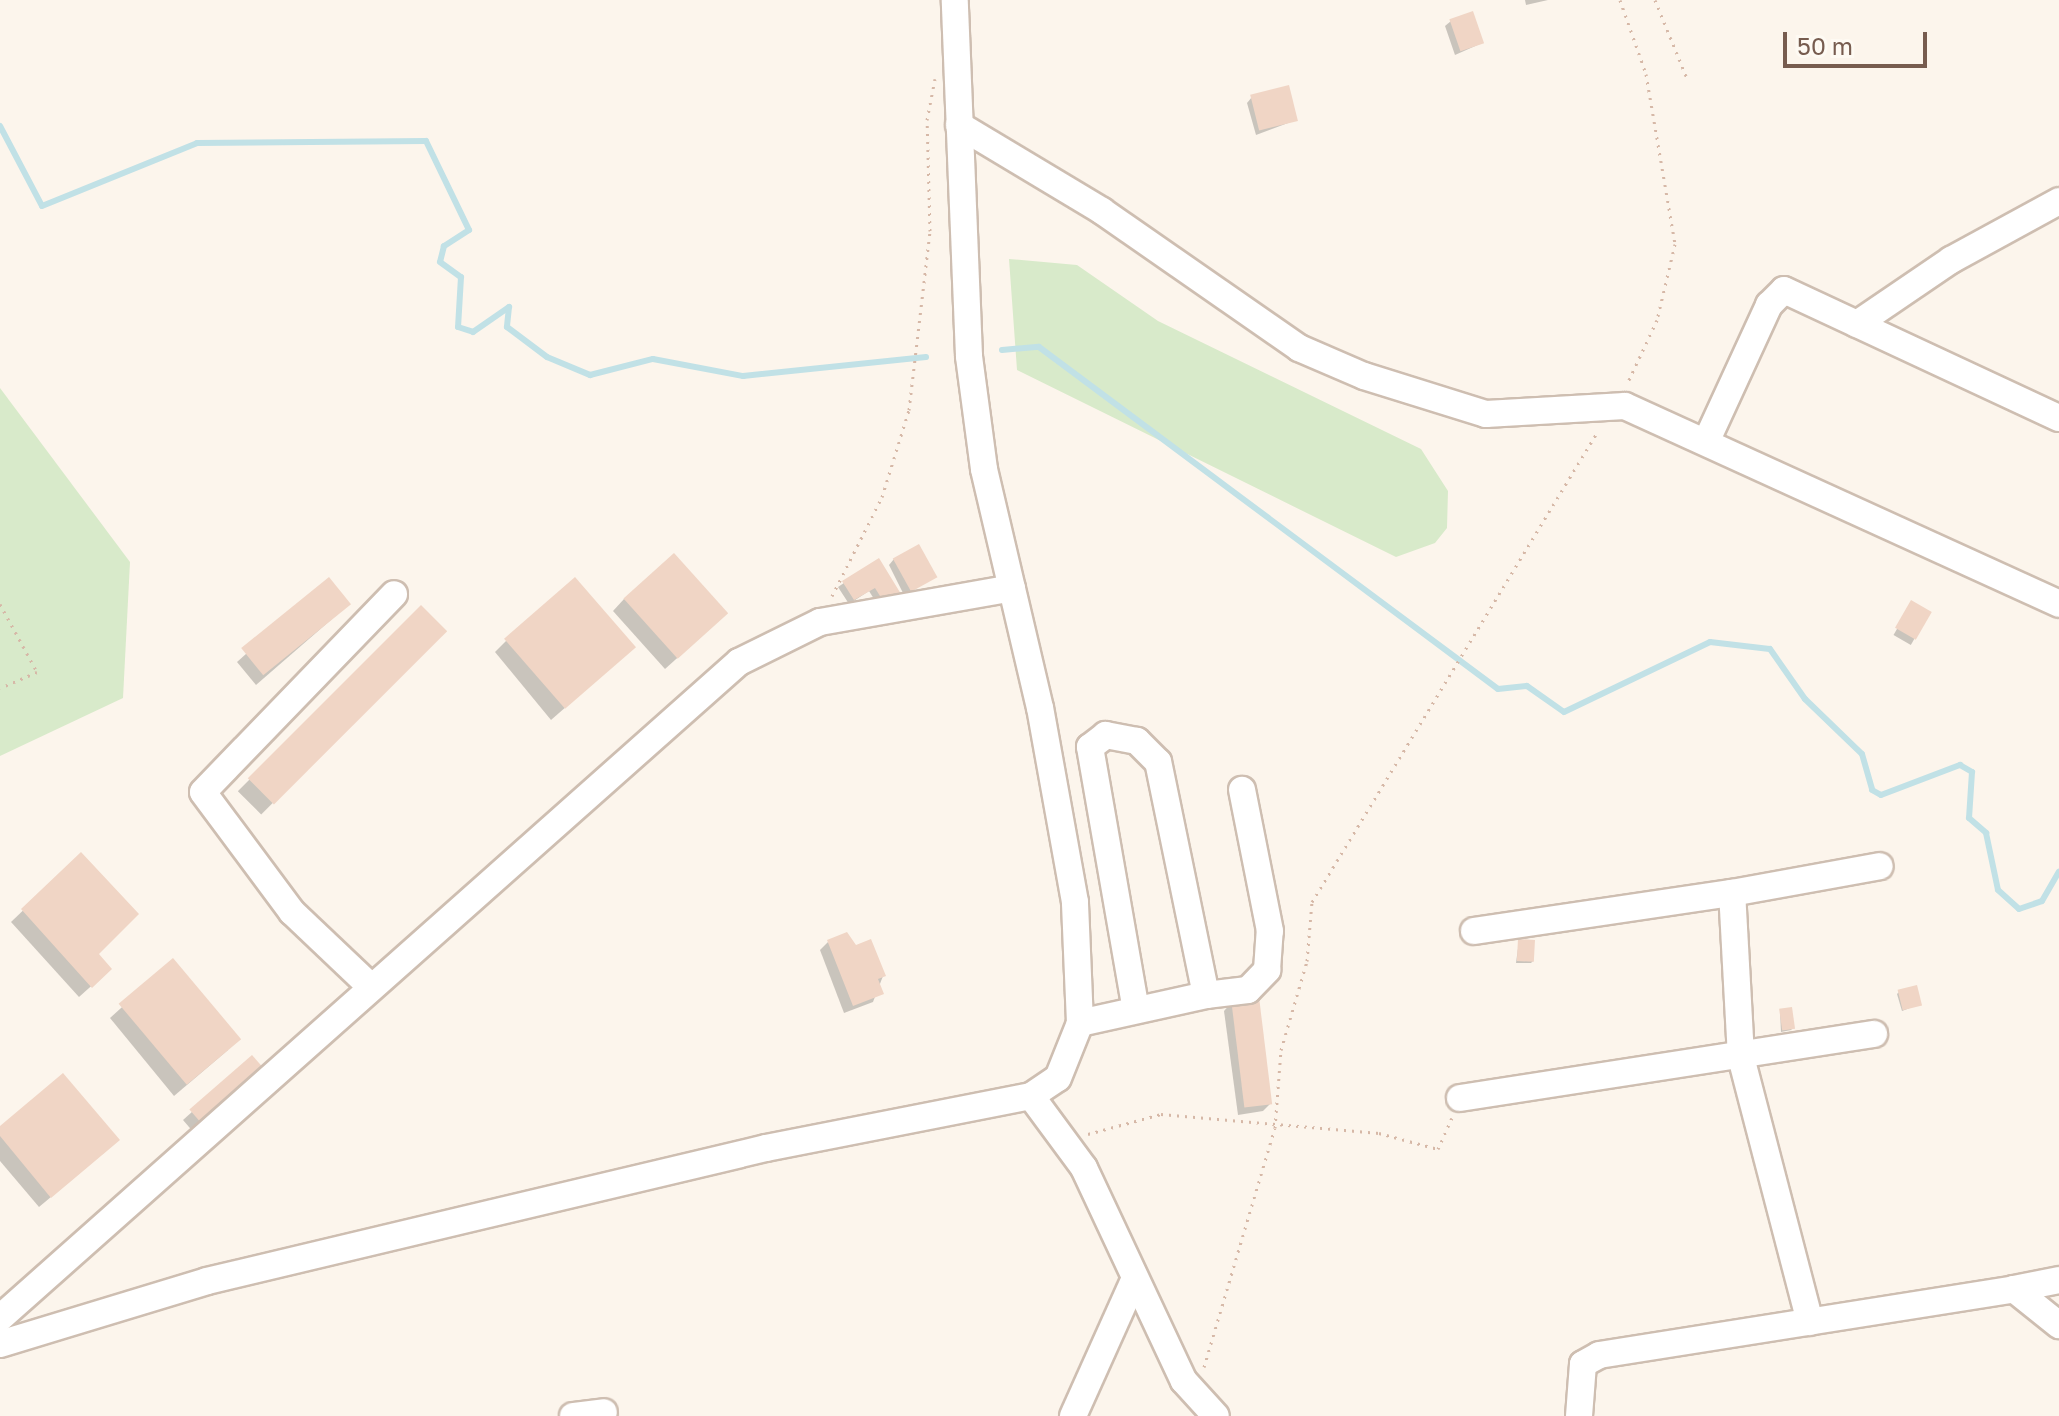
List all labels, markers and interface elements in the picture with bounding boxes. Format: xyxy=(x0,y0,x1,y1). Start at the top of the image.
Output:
scale bar xyxy=(1787,16,1931,66)
text: 50 m xyxy=(1797,31,1853,60)

